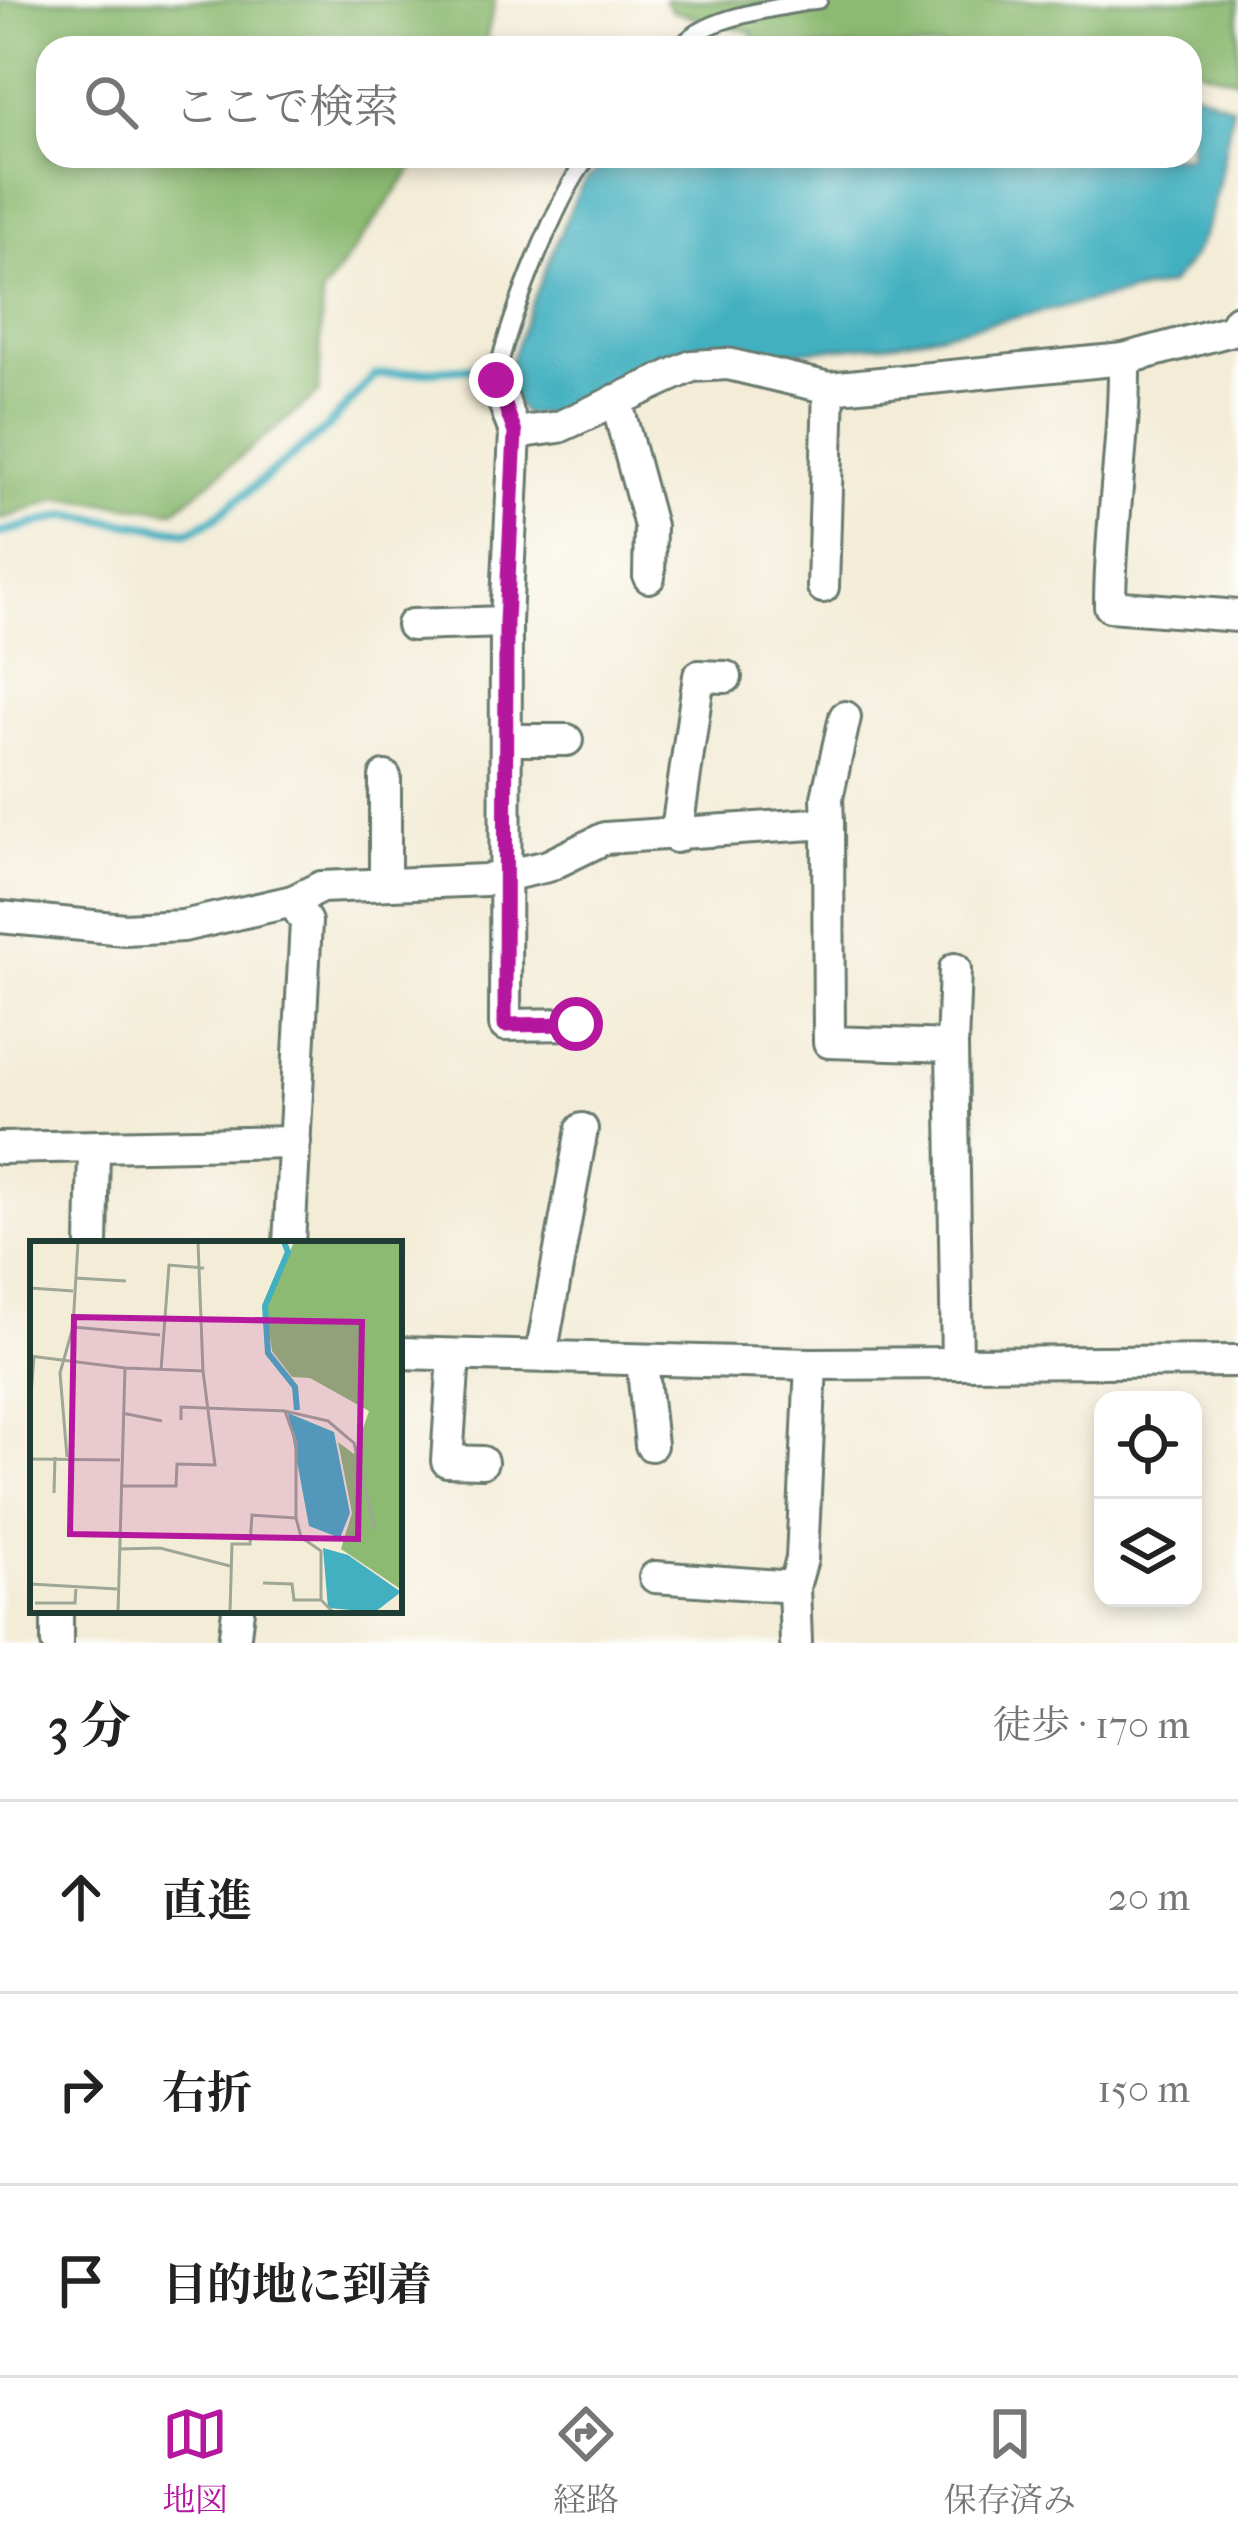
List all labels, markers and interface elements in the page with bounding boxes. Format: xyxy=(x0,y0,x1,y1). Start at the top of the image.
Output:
search box xyxy=(36,36,1202,168)
icon: search xyxy=(78,69,144,135)
text: ここで検索 xyxy=(174,81,399,134)
route end xyxy=(469,353,523,407)
route start xyxy=(549,997,603,1051)
inset map xyxy=(30,1241,402,1613)
map controls xyxy=(1094,1391,1202,1607)
button: locate xyxy=(1094,1391,1202,1499)
button: layers xyxy=(1094,1499,1202,1607)
text: 3 分 xyxy=(48,1696,131,1756)
text: 徒歩 · 170 m xyxy=(992,1702,1190,1748)
icon: ahead xyxy=(48,1864,114,1930)
text: 20 m xyxy=(1108,1874,1190,1920)
text: 直進 xyxy=(162,1875,252,1928)
icon: right xyxy=(48,2056,114,2122)
text: 150 m xyxy=(1097,2066,1190,2112)
text: 右折 xyxy=(162,2067,252,2120)
icon: arrive xyxy=(48,2248,114,2314)
text: 目的地に到着 xyxy=(162,2259,432,2312)
tab: 地図 xyxy=(162,2401,228,2520)
tab: 経路 xyxy=(553,2401,619,2520)
tab: 保存済み xyxy=(944,2401,1076,2520)

